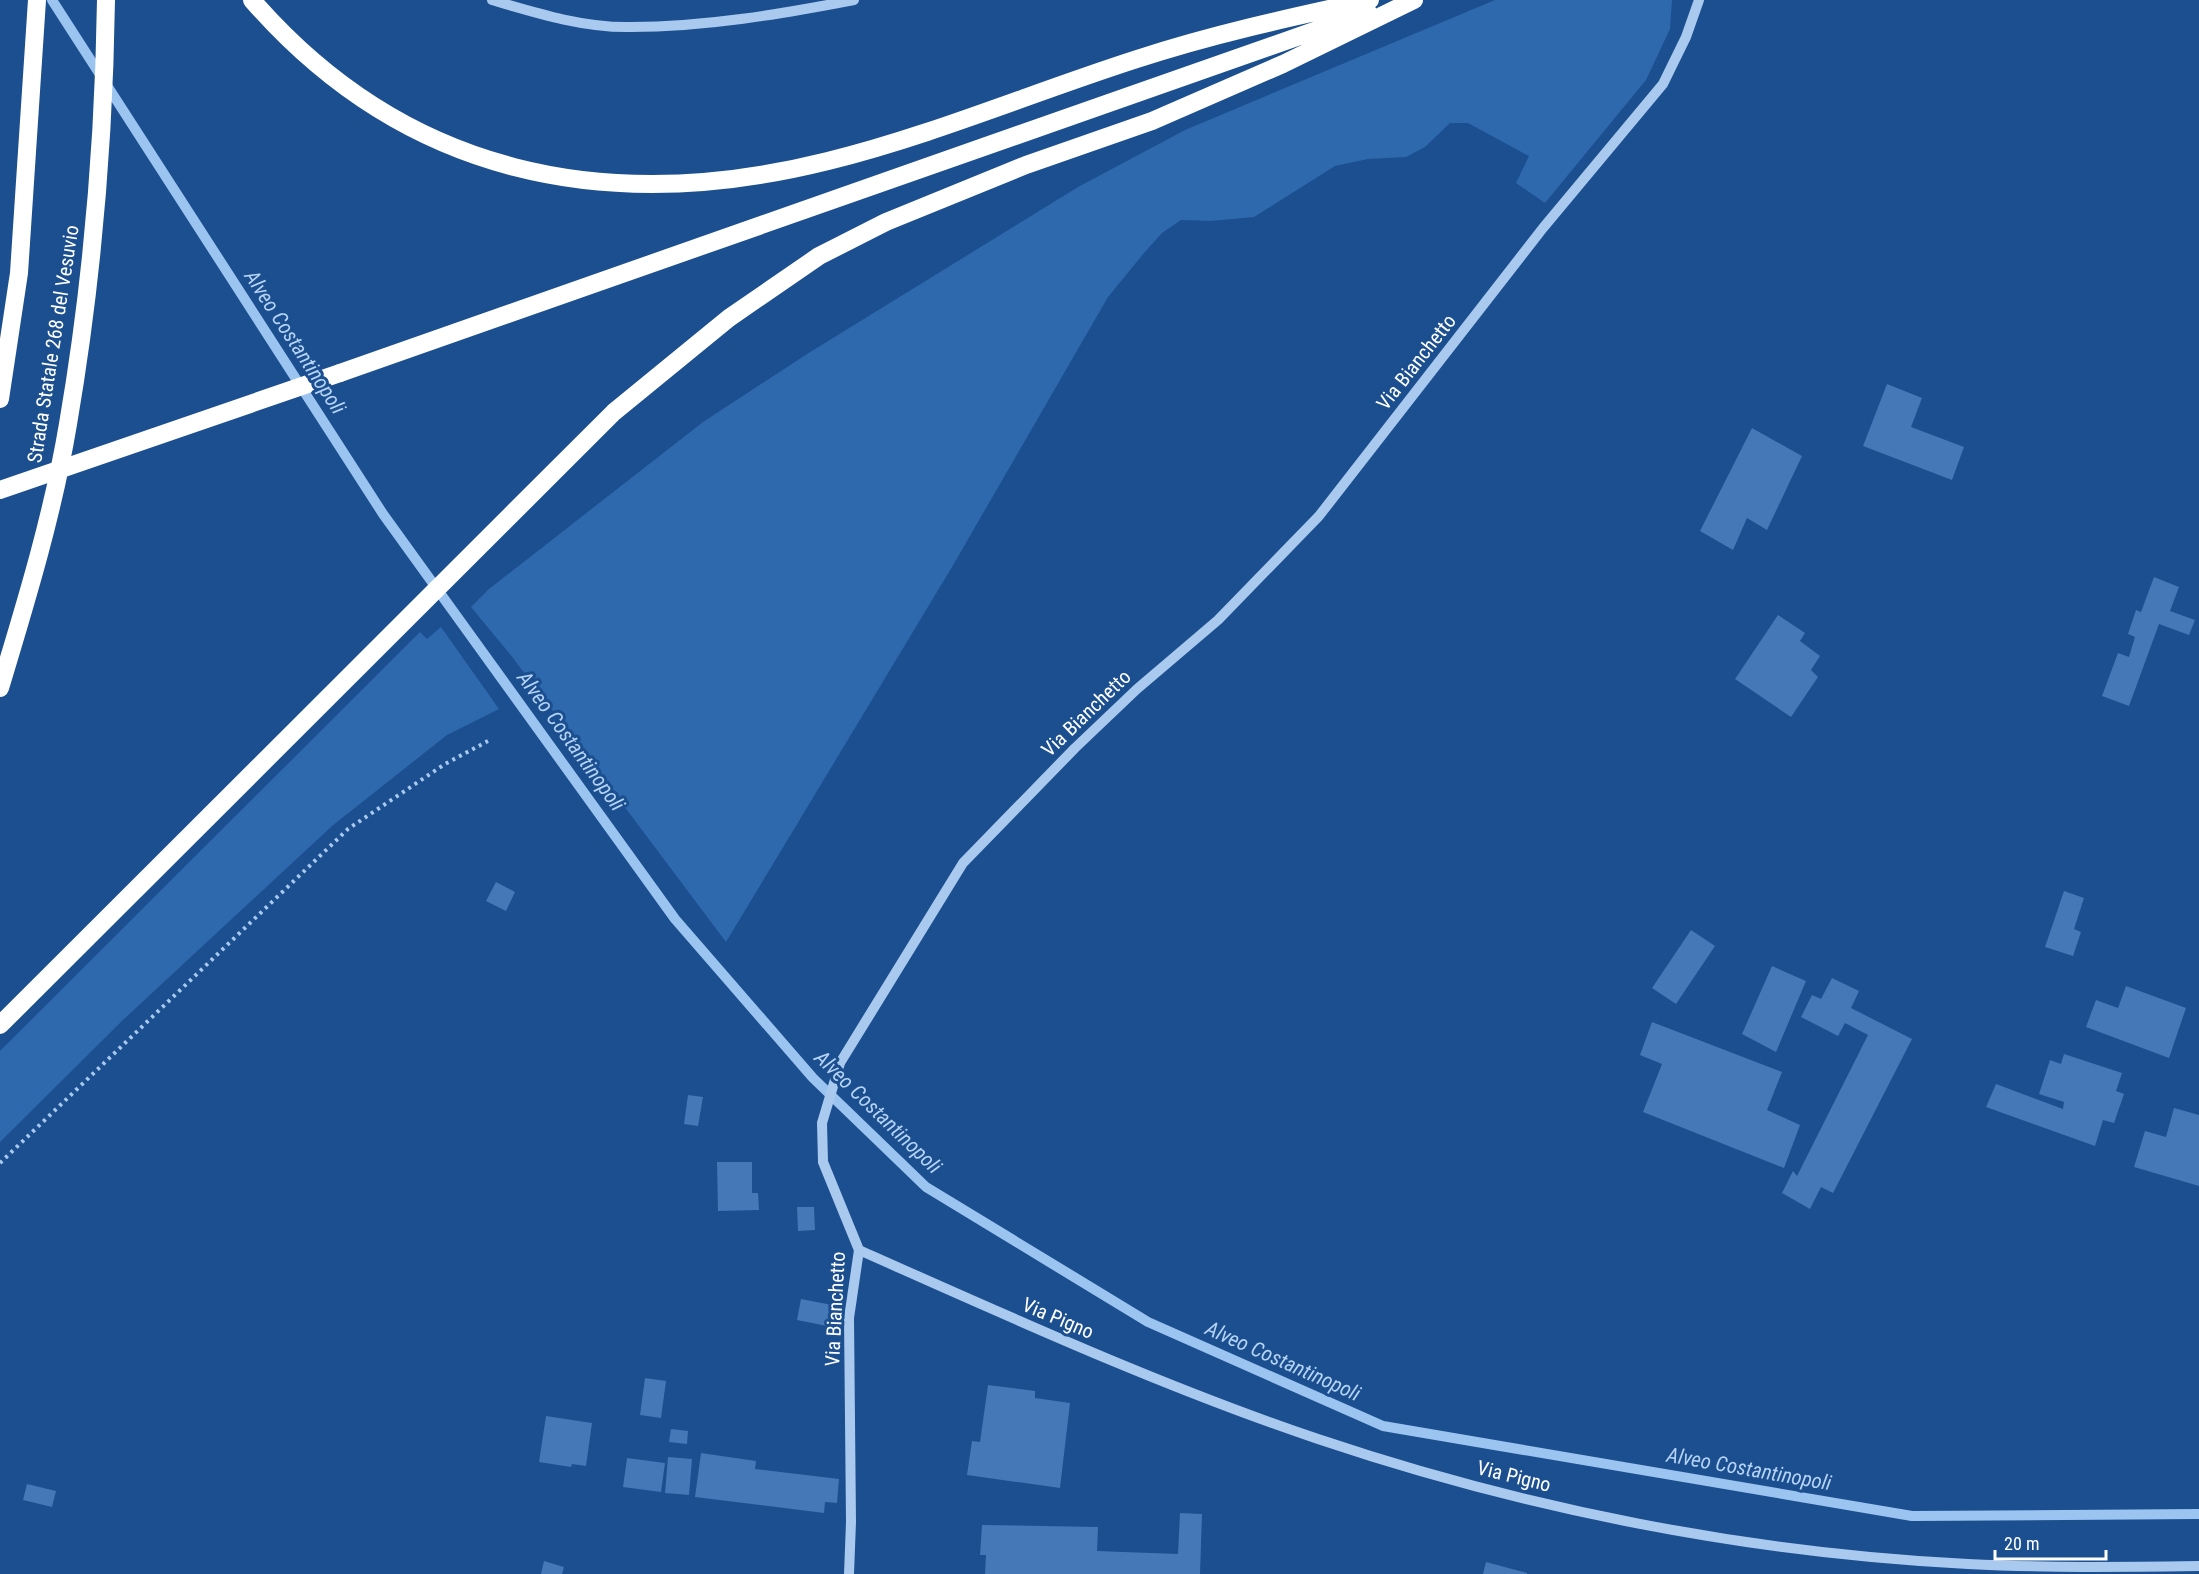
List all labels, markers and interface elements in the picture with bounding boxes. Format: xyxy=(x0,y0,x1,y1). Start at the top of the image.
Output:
street label: Strada Statale 268 del Vesuvio xyxy=(22,223,84,465)
water label: Alveo Costantinopoli xyxy=(239,265,351,419)
street label: Via Bianchetto xyxy=(1371,309,1461,415)
street label: Via Bianchetto xyxy=(1036,665,1136,761)
water label: Alveo Costantinopoli xyxy=(512,666,630,816)
water label: Alveo Costantinopoli xyxy=(809,1045,947,1179)
street label: Via Bianchetto xyxy=(820,1251,850,1367)
street label: Via Pigno xyxy=(1019,1292,1097,1344)
water label: Alveo Costantinopoli xyxy=(1201,1316,1364,1406)
water label: Alveo Costantinopoli xyxy=(1664,1443,1833,1495)
street label: Via Pigno xyxy=(1475,1455,1553,1497)
scale bar xyxy=(1995,1523,2106,1561)
text: 20 m xyxy=(2004,1533,2039,1554)

